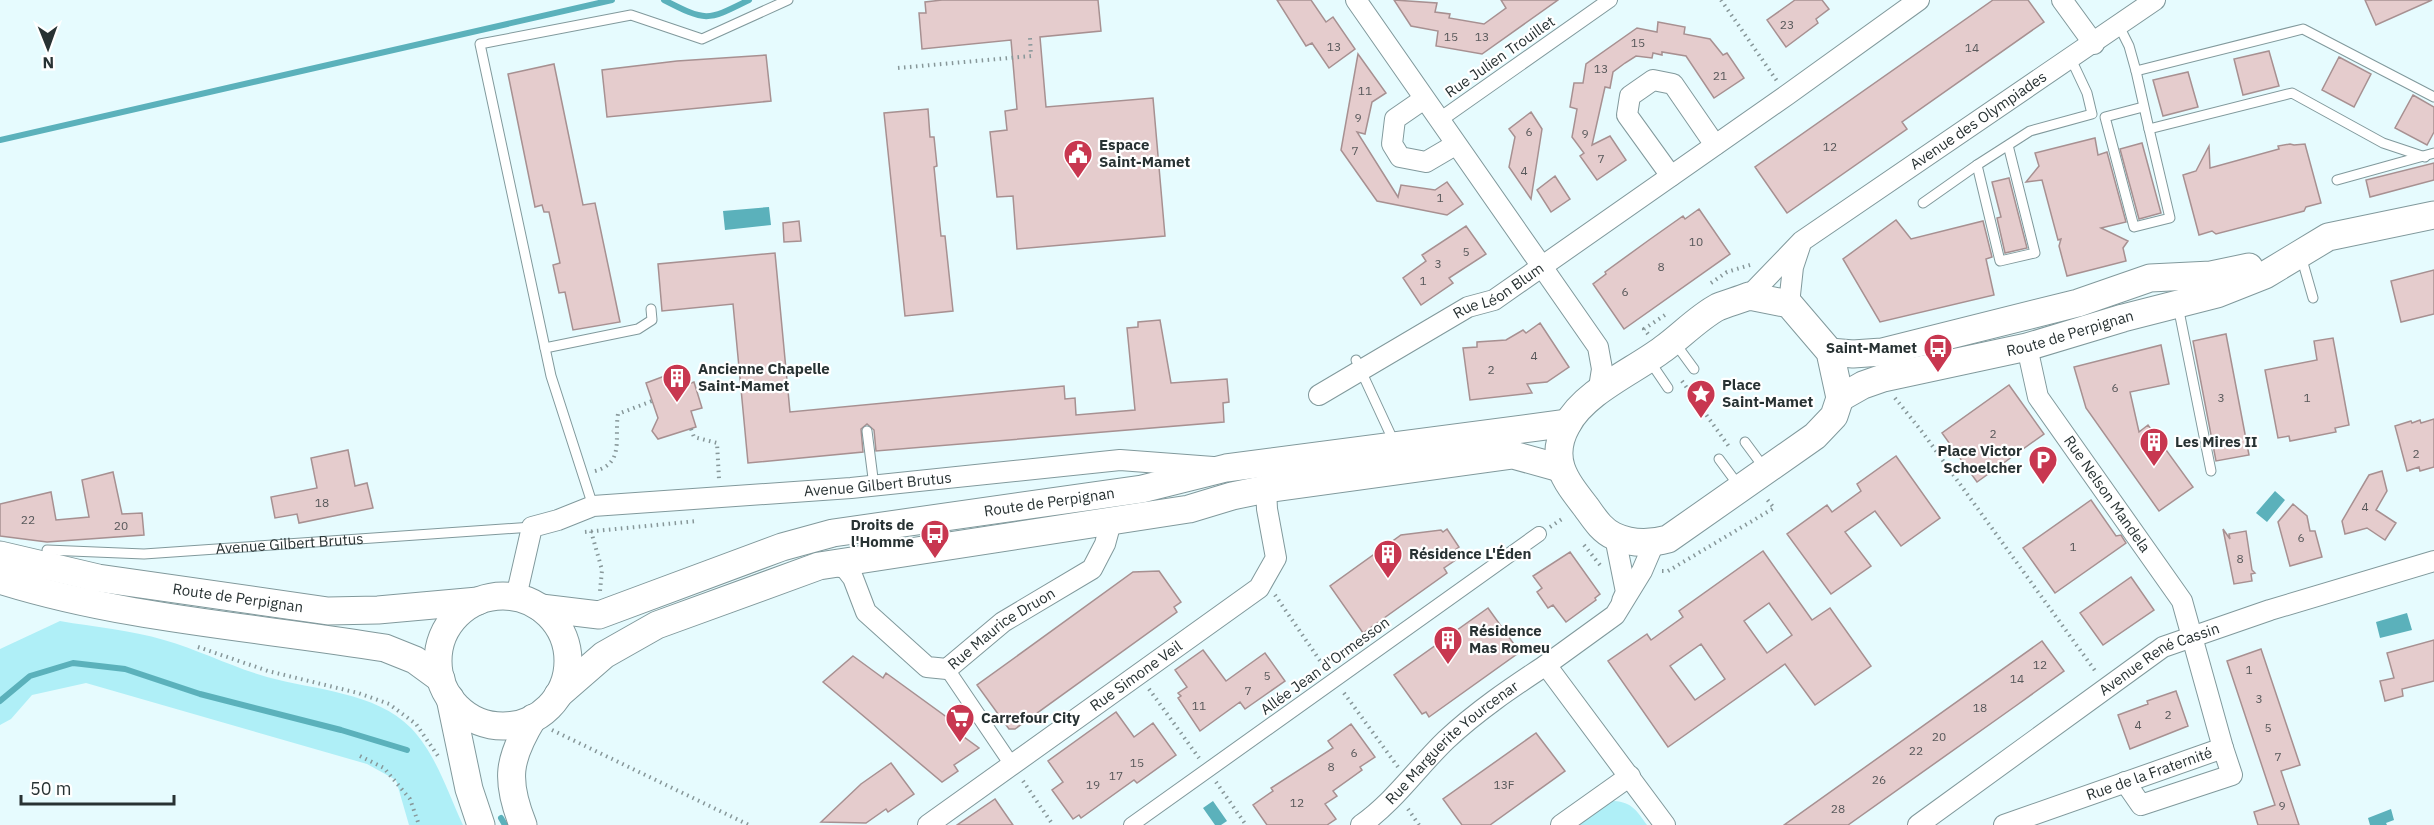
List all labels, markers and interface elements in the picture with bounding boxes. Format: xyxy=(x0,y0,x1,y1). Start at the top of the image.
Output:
street label: Rue Julien Trouillet xyxy=(1441,12,1558,102)
house number: 23 xyxy=(1780,17,1794,32)
north arrow xyxy=(18,18,78,78)
house number: 15 xyxy=(1444,29,1458,44)
house number: 13 xyxy=(1475,29,1489,44)
house number: 15 xyxy=(1631,35,1645,50)
house number: 13 xyxy=(1327,39,1341,54)
house number: 14 xyxy=(1965,40,1979,55)
text: N xyxy=(42,53,54,73)
house number: 13 xyxy=(1594,61,1608,76)
street label: Avenue des Olympiades xyxy=(1906,67,2050,173)
house number: 21 xyxy=(1713,68,1727,83)
house number: 11 xyxy=(1358,83,1372,98)
house number: 9 xyxy=(1354,110,1362,125)
house number: 6 xyxy=(1525,124,1533,139)
house number: 9 xyxy=(1581,126,1589,141)
place label: Espace Saint-Mamet xyxy=(1099,135,1190,171)
public building icon: Espace Saint-Mamet xyxy=(1062,138,1094,180)
house number: 12 xyxy=(1823,139,1837,154)
house number: 7 xyxy=(1351,143,1359,158)
house number: 7 xyxy=(1597,151,1605,166)
house number: 4 xyxy=(1520,163,1528,178)
house number: 1 xyxy=(1436,190,1444,205)
house number: 10 xyxy=(1689,234,1703,249)
house number: 5 xyxy=(1462,244,1470,259)
house number: 3 xyxy=(1434,256,1442,271)
street label: Rue Léon Blum xyxy=(1449,258,1547,323)
house number: 8 xyxy=(1657,259,1665,274)
house number: 1 xyxy=(1419,273,1427,288)
house number: 6 xyxy=(1621,284,1629,299)
street label: Route de Perpignan xyxy=(2005,306,2136,360)
bus stop icon: Saint-Mamet xyxy=(1922,332,1954,374)
place label: Saint-Mamet xyxy=(1826,338,1917,357)
house number: 4 xyxy=(1530,348,1538,363)
place label: Ancienne Chapelle Saint-Mamet xyxy=(698,359,830,395)
building icon: Ancienne Chapelle Saint-Mamet xyxy=(661,362,693,404)
house number: 2 xyxy=(1487,362,1495,377)
place label: Place Saint-Mamet xyxy=(1722,375,1813,411)
place icon: Place Saint-Mamet xyxy=(1685,378,1717,420)
house number: 6 xyxy=(2111,380,2119,395)
house number: 3 xyxy=(2217,390,2225,405)
house number: 1 xyxy=(2303,390,2311,405)
house number: 2 xyxy=(1989,426,1997,441)
building icon: Les Mires II xyxy=(2138,426,2170,468)
street label: Rue Nelson Mandela xyxy=(2060,432,2155,556)
place label: Les Mires II xyxy=(2175,432,2257,451)
place label: Place Victor Schoelcher xyxy=(1937,441,2022,477)
parking icon: Place Victor Schoelcher xyxy=(2027,444,2059,486)
house number: 2 xyxy=(2412,446,2420,461)
street label: Avenue Gilbert Brutus xyxy=(803,468,952,500)
street label: Route de Perpignan xyxy=(983,483,1116,520)
house number: 18 xyxy=(315,495,329,510)
house number: 4 xyxy=(2361,499,2369,514)
house number: 22 xyxy=(21,512,35,527)
place label: Droits de l'Homme xyxy=(850,515,914,551)
house number: 20 xyxy=(114,518,128,533)
bus stop icon: Droits de l'Homme xyxy=(919,518,951,560)
street label: Avenue Gilbert Brutus xyxy=(215,529,364,558)
house number: 6 xyxy=(2297,530,2305,545)
building icon: Résidence L'Éden xyxy=(1372,538,1404,580)
house number: 1 xyxy=(2069,539,2077,554)
place label: Résidence L'Éden xyxy=(1409,544,1531,563)
house number: 8 xyxy=(2236,551,2244,566)
street label: Route de Perpignan xyxy=(171,579,305,616)
street label: Rue Maurice Druon xyxy=(943,583,1058,673)
street label: Allée Jean d'Ormesson xyxy=(1257,612,1393,719)
street label: Avenue René Cassin xyxy=(2095,618,2222,699)
place label: Résidence Mas Romeu xyxy=(1469,621,1550,657)
building icon: Résidence Mas Romeu xyxy=(1432,624,1464,666)
street label: Rue Simone Veil xyxy=(1086,636,1186,715)
house number: 12 xyxy=(2033,657,2047,672)
house number: 1 xyxy=(2245,662,2253,677)
house number: 5 xyxy=(1263,668,1271,683)
house number: 14 xyxy=(2010,671,2024,686)
street label: Rue Marguerite Yourcenar xyxy=(1381,676,1522,808)
house number: 7 xyxy=(1244,683,1252,698)
house number: 3 xyxy=(2255,691,2263,706)
house number: 11 xyxy=(1192,698,1206,713)
house number: 18 xyxy=(1973,700,1987,715)
supermarket icon: Carrefour City xyxy=(944,702,976,744)
house number: 2 xyxy=(2164,707,2172,722)
place label: Carrefour City xyxy=(981,708,1080,727)
house number: 4 xyxy=(2134,717,2142,732)
house number: 5 xyxy=(2264,720,2272,735)
house number: 20 xyxy=(1932,729,1946,744)
house number: 22 xyxy=(1909,743,1923,758)
street label: Rue de la Fraternité xyxy=(2084,743,2215,804)
house number: 6 xyxy=(1350,745,1358,760)
house number: 7 xyxy=(2274,749,2282,764)
house number: 15 xyxy=(1130,755,1144,770)
house number: 8 xyxy=(1327,759,1335,774)
scale bar xyxy=(21,768,174,806)
house number: 17 xyxy=(1109,768,1123,783)
house number: 26 xyxy=(1872,772,1886,787)
text: 50 m xyxy=(30,777,72,800)
house number: 19 xyxy=(1086,777,1100,792)
house number: 13F xyxy=(1493,777,1515,792)
house number: 12 xyxy=(1290,795,1304,810)
house number: 9 xyxy=(2278,798,2286,813)
house number: 28 xyxy=(1831,801,1845,816)

